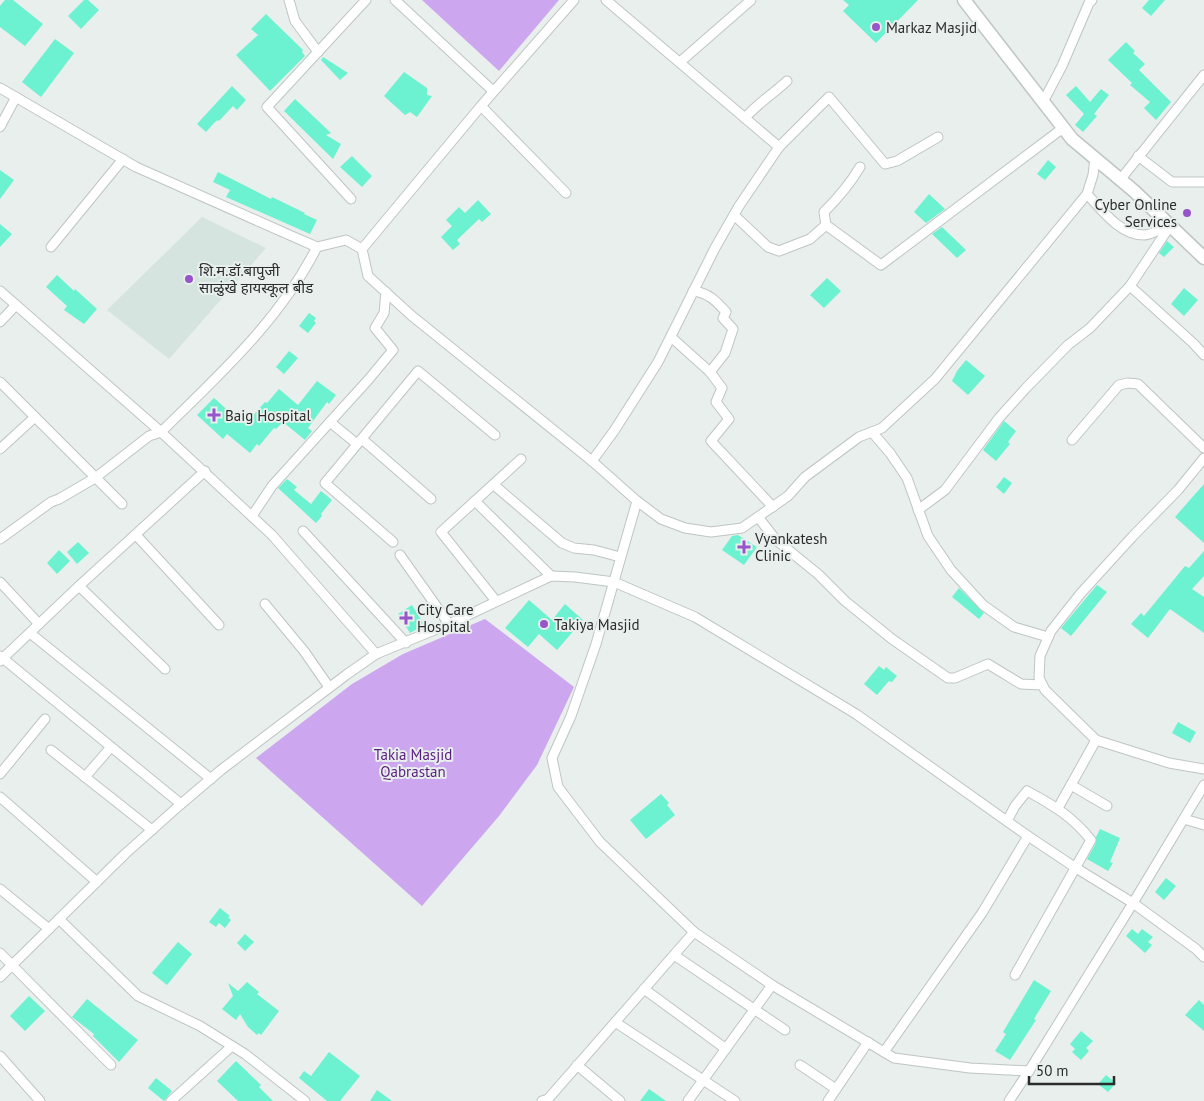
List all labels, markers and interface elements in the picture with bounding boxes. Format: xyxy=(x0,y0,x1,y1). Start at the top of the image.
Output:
place label: Markaz Masjid xyxy=(886,18,977,37)
marker: Markaz Masjid xyxy=(870,21,882,33)
place label: Cyber Online Services xyxy=(1095,195,1177,231)
marker: Cyber Online Services xyxy=(1181,207,1193,219)
place label: शि.म.डॉ.बापुजी साळुंखे हायस्कूल बीड xyxy=(199,261,314,298)
marker: शि.म.डॉ.बापुजी साळुंखे हायस्कूल बीड xyxy=(183,273,195,285)
place label: Baig Hospital xyxy=(225,406,311,425)
marker: Baig Hospital xyxy=(207,408,221,422)
place label: Vyankatesh Clinic xyxy=(754,529,828,565)
marker: Vyankatesh Clinic xyxy=(737,540,751,554)
place label: City Care Hospital xyxy=(417,600,474,636)
marker: City Care Hospital xyxy=(399,611,413,625)
place label: Takiya Masjid xyxy=(554,615,640,634)
marker: Takiya Masjid xyxy=(538,618,550,630)
park label: Takia Masjid Qabrastan xyxy=(374,745,452,781)
scale bar xyxy=(1029,1054,1114,1086)
text: 50 m xyxy=(1036,1061,1069,1080)

